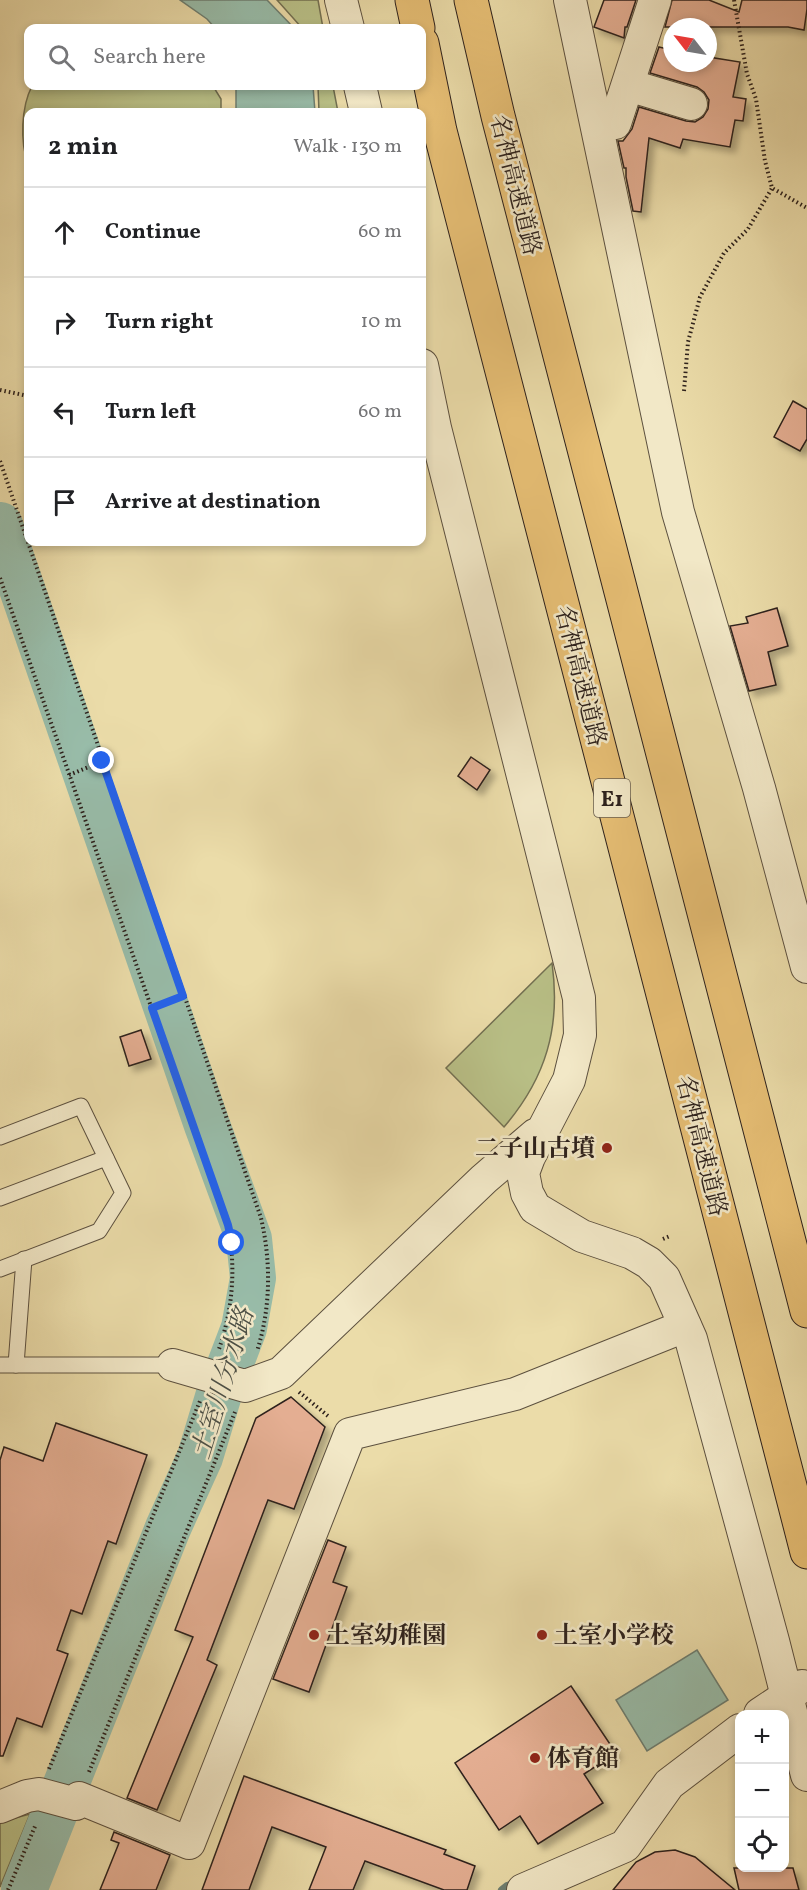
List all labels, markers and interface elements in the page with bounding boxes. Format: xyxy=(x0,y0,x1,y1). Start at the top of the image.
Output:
north arrow xyxy=(663,18,717,72)
search box xyxy=(24,24,426,90)
icon: search xyxy=(45,41,78,74)
text: Search here xyxy=(93,42,206,73)
street label: 名神高速道路 xyxy=(480,112,548,259)
text: 2 min xyxy=(48,129,118,165)
text: Walk · 130 m xyxy=(293,133,402,161)
icon: ahead xyxy=(48,216,81,249)
text: Continue xyxy=(105,217,201,248)
text: 60 m xyxy=(358,218,402,246)
icon: right xyxy=(48,306,81,339)
text: Turn right xyxy=(105,307,213,338)
text: 10 m xyxy=(361,308,402,336)
icon: left xyxy=(48,396,81,429)
text: Turn left xyxy=(105,397,196,428)
text: 60 m xyxy=(358,398,402,426)
icon: arrive xyxy=(48,486,81,519)
text: Arrive at destination xyxy=(105,487,321,518)
street label: 名神高速道路 xyxy=(545,603,613,750)
route end xyxy=(88,747,114,773)
road number: E1 xyxy=(594,779,630,817)
street label: 名神高速道路 xyxy=(666,1073,734,1220)
place label: 二子山古墳 xyxy=(475,1133,595,1167)
marker: 二子山古墳 xyxy=(600,1141,614,1155)
route start xyxy=(218,1229,244,1255)
water label: 土室川分水路 xyxy=(184,1302,265,1463)
place label: 土室幼稚園 xyxy=(326,1620,446,1654)
place label: 土室小学校 xyxy=(554,1620,674,1654)
marker: 土室幼稚園 xyxy=(307,1628,321,1642)
marker: 土室小学校 xyxy=(535,1628,549,1642)
map controls xyxy=(735,1710,789,1872)
button: + xyxy=(735,1710,789,1764)
place label: 体育館 xyxy=(547,1743,619,1777)
marker: 体育館 xyxy=(528,1751,542,1765)
button: − xyxy=(735,1764,789,1818)
button: locate xyxy=(735,1818,789,1872)

